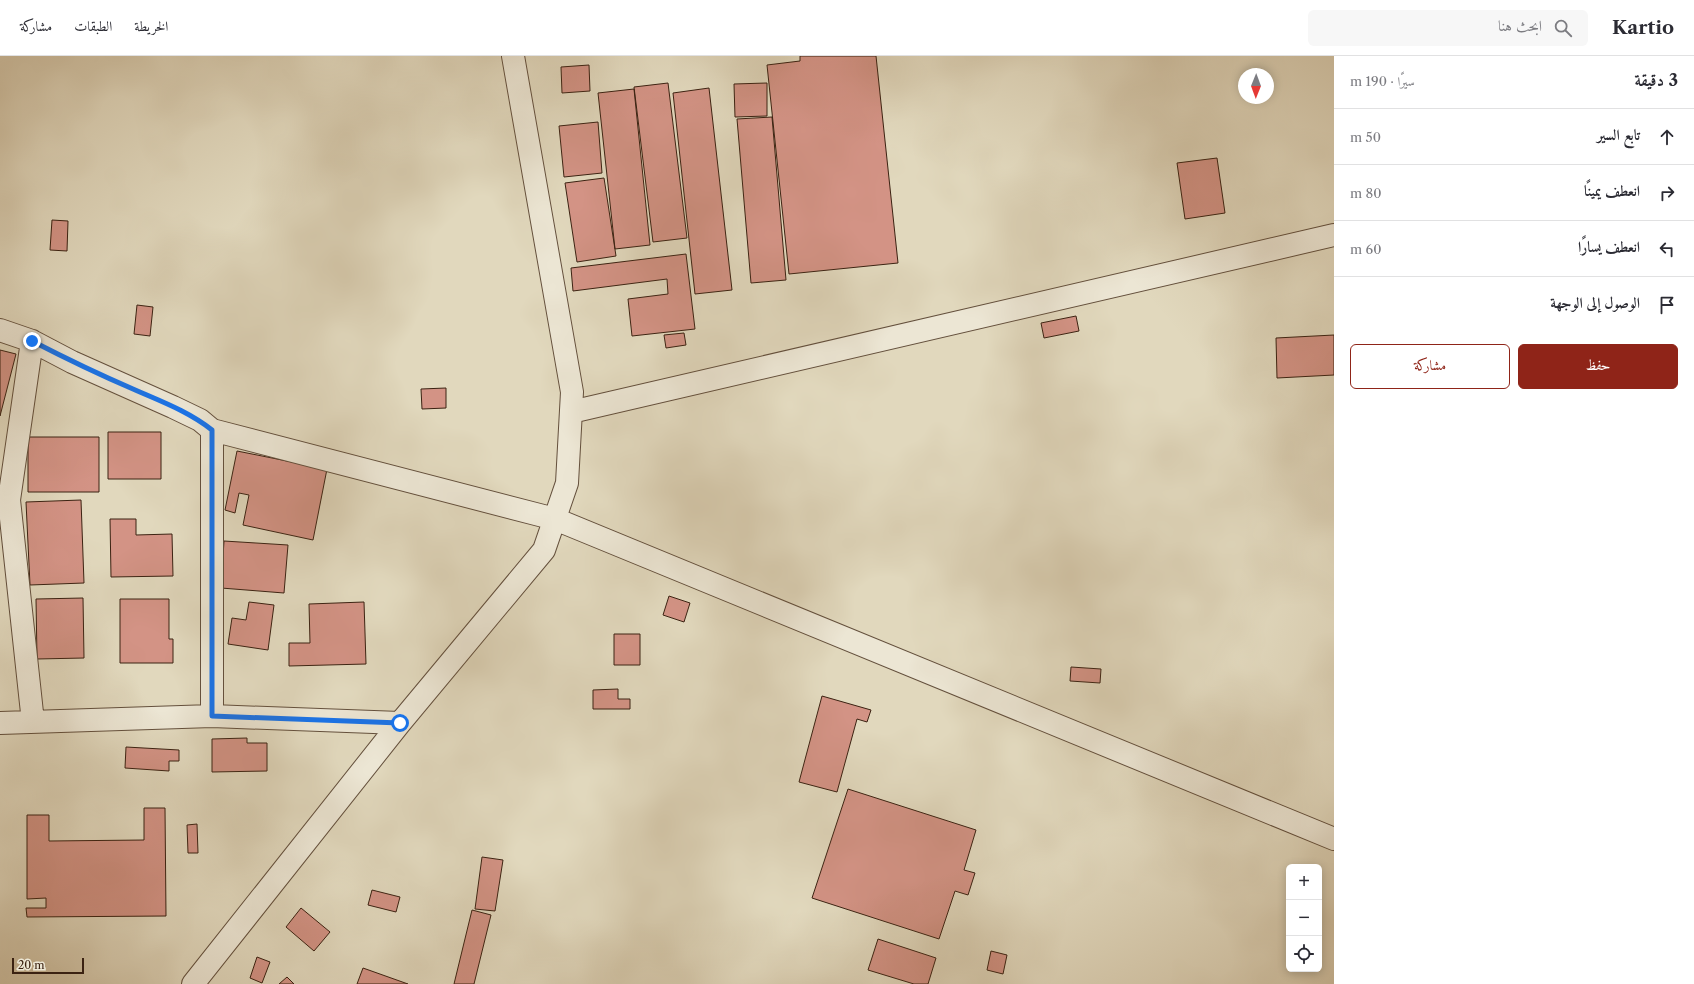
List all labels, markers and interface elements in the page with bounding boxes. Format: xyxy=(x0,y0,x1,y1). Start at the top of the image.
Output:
search box xyxy=(1308,10,1588,46)
text: ابحث هنا xyxy=(1498,16,1542,35)
text: Kartio xyxy=(1612,16,1674,39)
text: مشاركة xyxy=(20,17,52,35)
text: الطبقات xyxy=(74,17,112,35)
text: الخريطة xyxy=(134,17,168,35)
icon: search xyxy=(1552,17,1574,39)
north arrow xyxy=(1238,68,1274,104)
text: 3 دقيقة xyxy=(1634,70,1678,90)
text: سيرًا · 190 m xyxy=(1350,73,1415,89)
text: تابع السير xyxy=(1597,125,1640,144)
icon: ahead xyxy=(1656,126,1678,148)
text: 50 m xyxy=(1350,129,1381,145)
text: انعطف يمينًا xyxy=(1584,181,1640,200)
icon: right xyxy=(1656,182,1678,204)
text: 80 m xyxy=(1350,185,1382,201)
text: انعطف يسارًا xyxy=(1578,237,1640,256)
icon: left xyxy=(1656,238,1678,260)
text: 60 m xyxy=(1350,241,1381,257)
text: الوصول إلى الوجهة xyxy=(1550,293,1640,312)
icon: arrive xyxy=(1656,294,1678,316)
route end xyxy=(23,332,41,350)
button: مشاركة xyxy=(1350,344,1510,389)
button: حفظ xyxy=(1518,344,1678,389)
route start xyxy=(391,714,409,732)
map controls xyxy=(1286,864,1322,972)
button: + xyxy=(1286,864,1322,900)
button: − xyxy=(1286,900,1322,936)
button: locate xyxy=(1286,936,1322,972)
scale bar xyxy=(12,956,84,975)
text: 20 m xyxy=(18,958,44,972)

